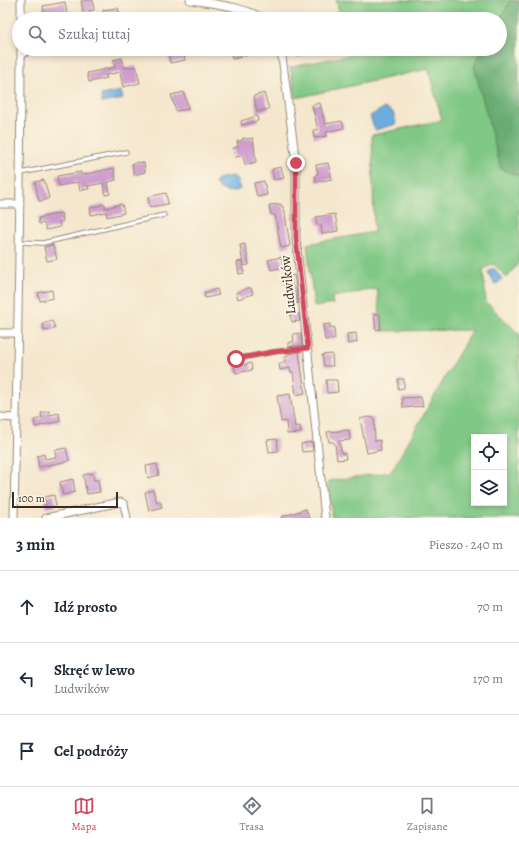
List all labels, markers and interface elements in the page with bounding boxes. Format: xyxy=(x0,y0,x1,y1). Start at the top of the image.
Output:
search box xyxy=(12,12,507,56)
icon: search xyxy=(26,23,48,45)
text: Szukaj tutaj xyxy=(58,24,131,44)
route end xyxy=(287,154,305,172)
street label: Ludwików xyxy=(275,254,301,315)
route start xyxy=(227,350,245,368)
map controls xyxy=(471,434,507,506)
button: locate xyxy=(471,434,507,470)
button: layers xyxy=(471,470,507,506)
scale bar xyxy=(12,490,118,509)
text: 100 m xyxy=(18,491,45,506)
text: 3 min xyxy=(16,533,55,556)
text: Pieszo · 240 m xyxy=(429,536,503,553)
icon: ahead xyxy=(16,596,38,618)
text: Idź prosto xyxy=(54,597,117,617)
text: 70 m xyxy=(477,598,503,615)
text: Skręć w lewo xyxy=(54,660,135,680)
icon: left xyxy=(16,668,38,690)
text: 170 m xyxy=(473,670,503,687)
text: Ludwików xyxy=(54,680,109,697)
icon: arrive xyxy=(16,740,38,762)
text: Cel podróży xyxy=(54,741,128,761)
tab: Mapa xyxy=(71,795,97,834)
tab: Trasa xyxy=(240,795,264,834)
tab: Zapisane xyxy=(407,795,448,834)

